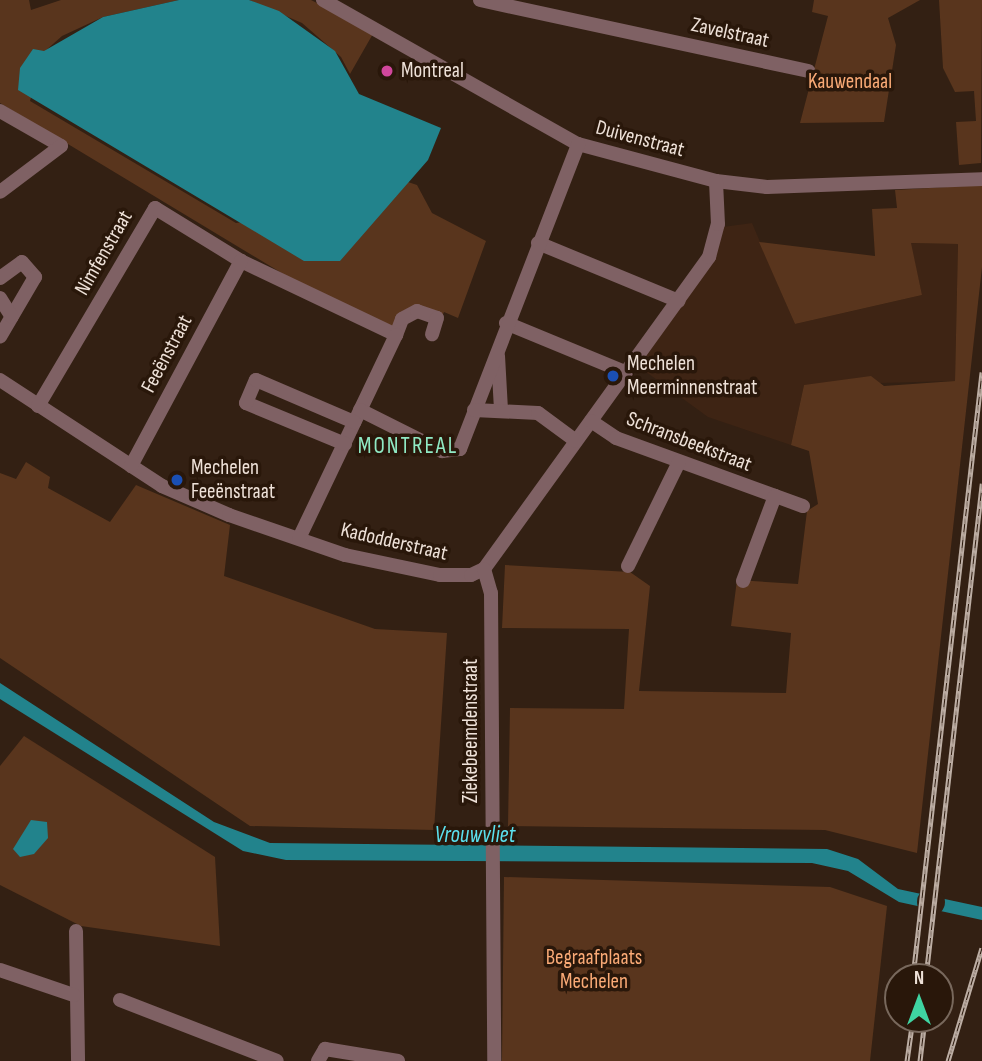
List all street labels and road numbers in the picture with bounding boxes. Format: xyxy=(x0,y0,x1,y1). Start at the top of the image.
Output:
street label: Zavelstraat xyxy=(689,12,771,54)
street label: Duivenstraat xyxy=(593,115,687,163)
street label: Nimfenstraat xyxy=(70,206,138,300)
street label: Feeënstraat xyxy=(136,311,198,397)
street label: Schransbeekstraat xyxy=(623,407,755,477)
street label: Kadodderstraat xyxy=(338,517,450,567)
street label: Ziekebeemdenstraat xyxy=(458,659,484,803)

